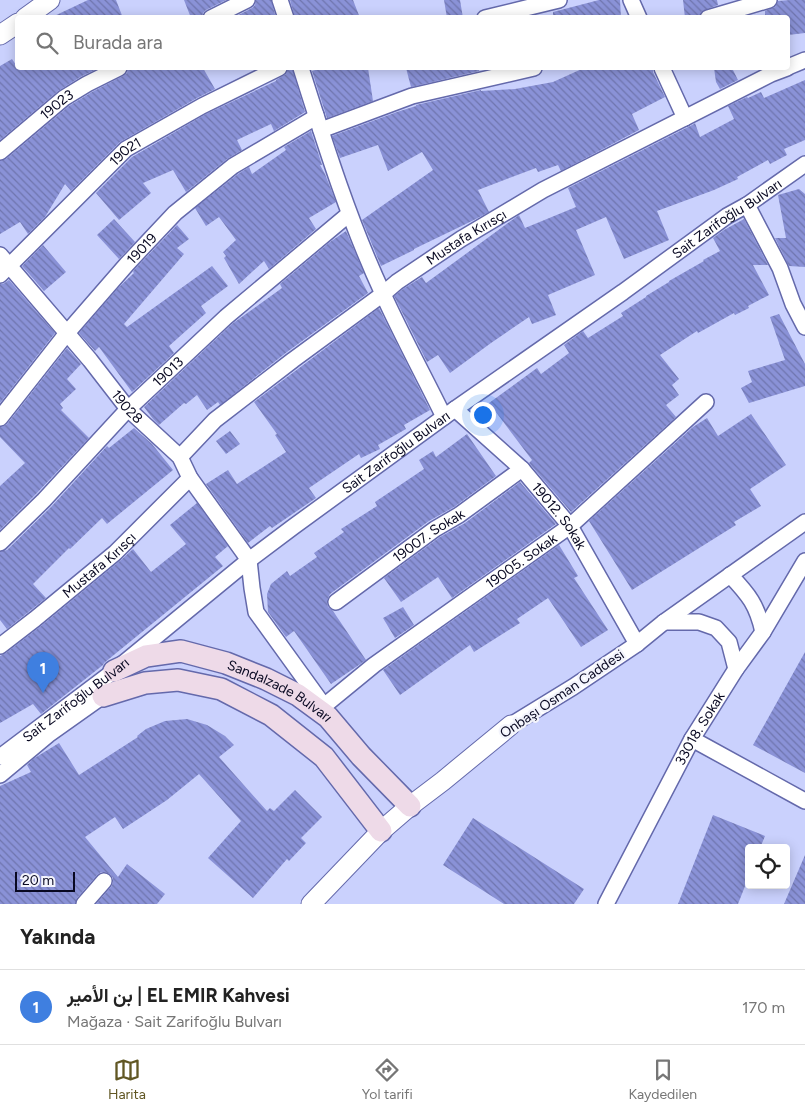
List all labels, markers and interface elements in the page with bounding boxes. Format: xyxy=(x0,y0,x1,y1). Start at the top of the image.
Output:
search box xyxy=(15,15,790,70)
icon: search xyxy=(33,29,61,57)
text: Burada ara xyxy=(73,31,163,54)
street label: 19023 xyxy=(36,86,76,123)
street label: 19021 xyxy=(106,134,144,169)
street label: Sait Zarifoğlu Bulvarı xyxy=(668,175,785,262)
street label: Mustafa Kırısçı xyxy=(423,205,509,268)
street label: 19019 xyxy=(123,229,160,268)
street label: 19013 xyxy=(149,353,187,390)
street label: 19028 xyxy=(108,387,146,427)
your location xyxy=(470,402,496,428)
street label: Sait Zarifoğlu Bulvarı xyxy=(339,407,453,497)
street label: 19012. Sokak xyxy=(528,479,590,553)
street label: 19007. Sokak xyxy=(389,505,468,566)
street label: Mustafa Kırısçı xyxy=(59,529,139,601)
street label: 19005. Sokak xyxy=(482,529,560,592)
street label: Onbaşı Osman Caddesi xyxy=(497,646,627,742)
pin: 1 xyxy=(27,652,59,693)
street label: Sait Zarifoğlu Bulvarı xyxy=(19,654,132,746)
street label: Sandalzade Bulvarı xyxy=(225,656,337,725)
street label: 33018. Sokak xyxy=(671,688,728,768)
map controls xyxy=(745,844,790,889)
button: locate xyxy=(745,844,790,889)
scale bar xyxy=(15,869,75,892)
text: 20 m xyxy=(22,872,54,889)
text: Yakında xyxy=(20,924,95,949)
text: بن الأمير | EL EMIR Kahvesi xyxy=(67,984,290,1007)
text: 1 xyxy=(33,998,39,1017)
text: 170 m xyxy=(742,998,785,1017)
text: Mağaza · Sait Zarifoğlu Bulvarı xyxy=(67,1012,282,1031)
tab: Harita xyxy=(108,1056,146,1103)
tab: Yol tarifi xyxy=(362,1056,413,1103)
tab: Kaydedilen xyxy=(629,1056,697,1103)

